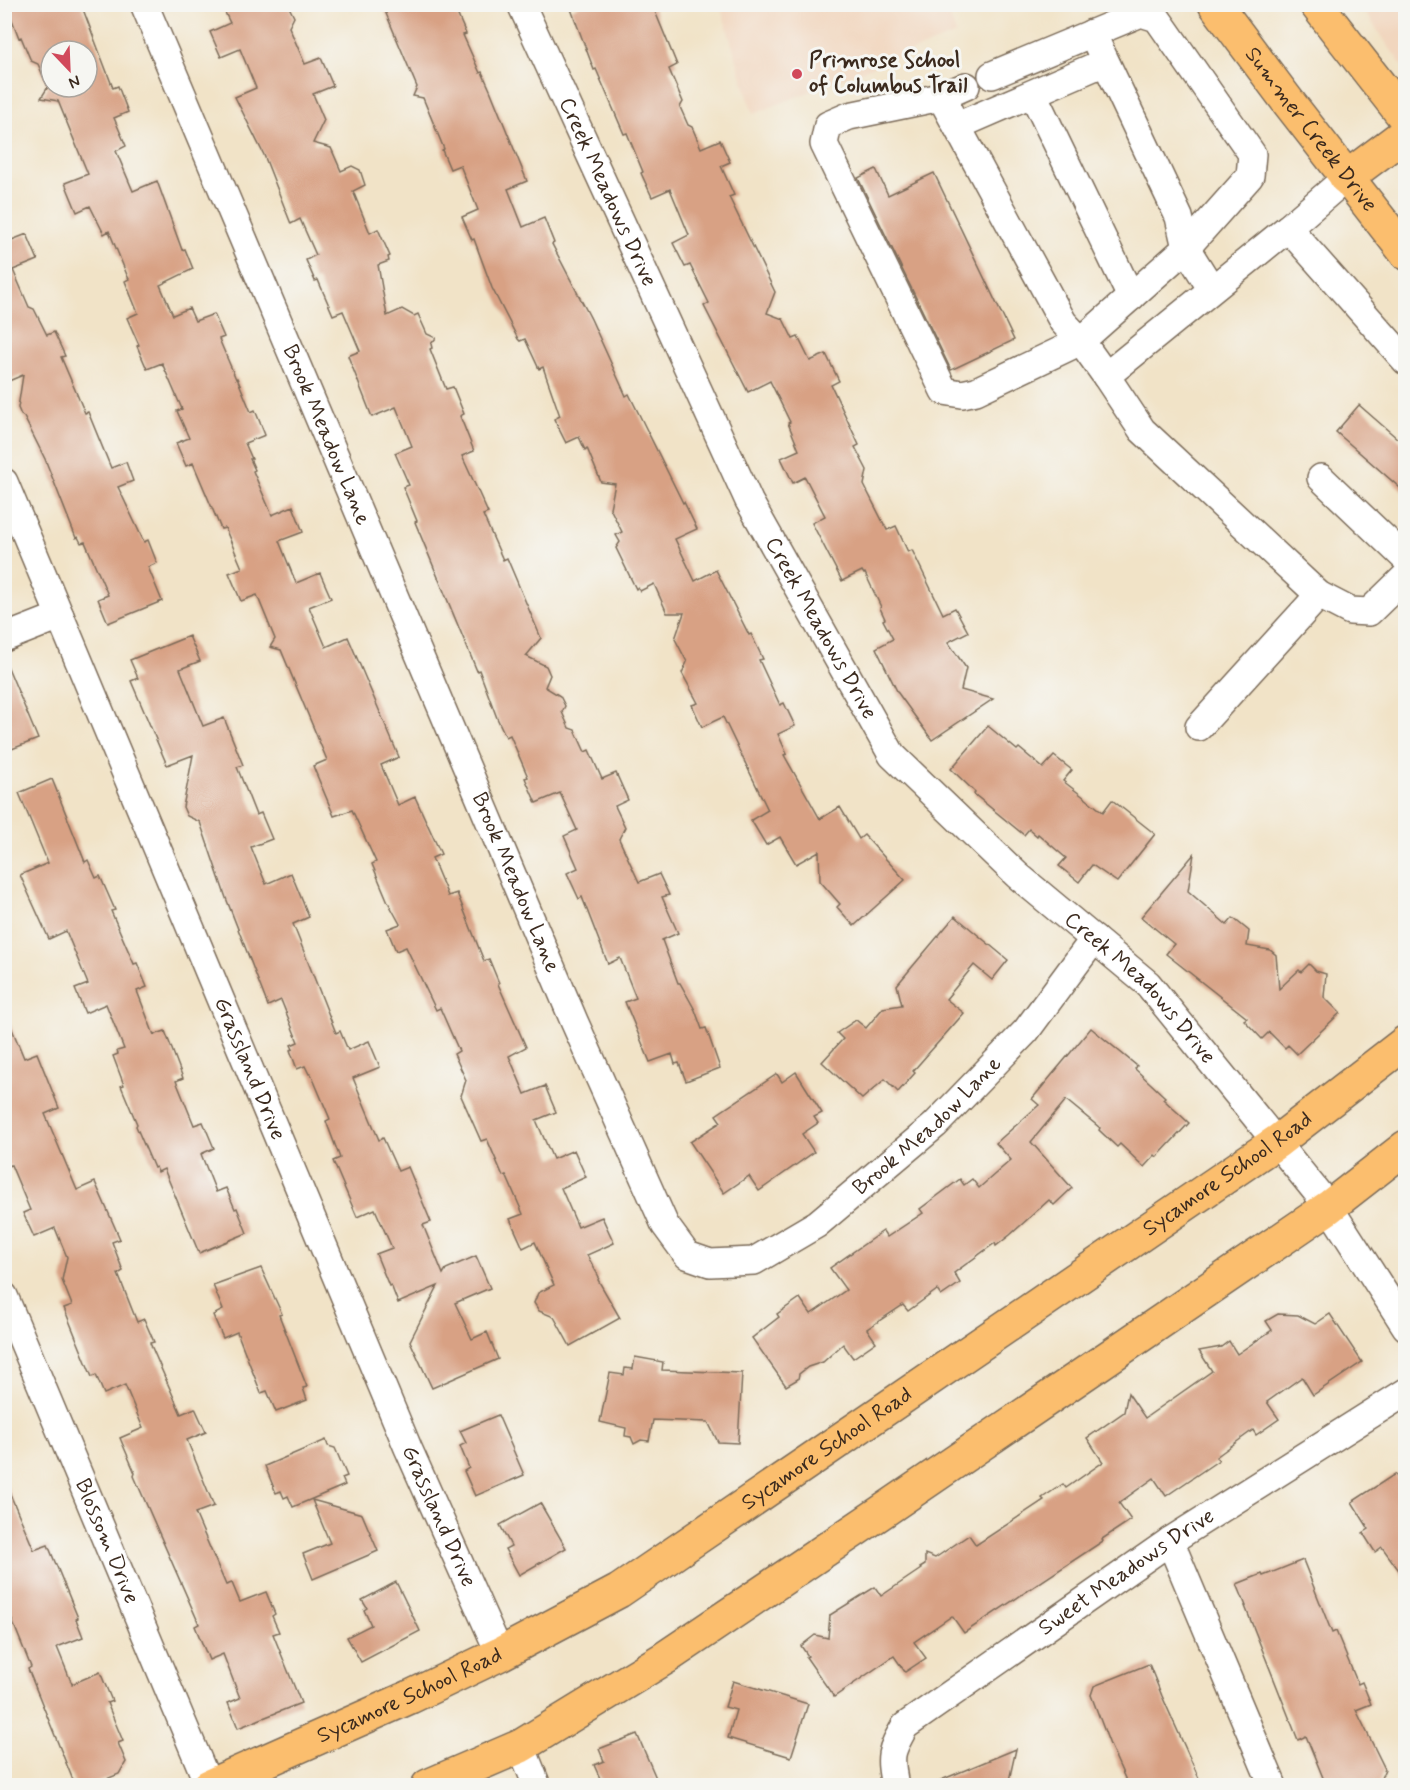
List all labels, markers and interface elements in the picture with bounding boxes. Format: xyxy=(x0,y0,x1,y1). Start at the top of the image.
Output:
north arrow xyxy=(39,39,99,99)
street label: Summer Creek Drive xyxy=(1238,42,1383,218)
place label: Primrose School of Columbus Trail xyxy=(809,47,968,100)
marker: Primrose School of Columbus Trail xyxy=(790,67,804,81)
text: N xyxy=(65,70,83,93)
street label: Creek Meadows Drive xyxy=(552,93,663,291)
street label: Brook Meadow Lane xyxy=(276,341,377,530)
street label: Creek Meadows Drive xyxy=(758,532,883,724)
street label: Brook Meadow Lane xyxy=(465,788,566,977)
street label: Creek Meadows Drive xyxy=(1058,906,1222,1070)
street label: Grassland Drive xyxy=(207,993,292,1144)
street label: Brook Meadow Lane xyxy=(847,1050,1008,1202)
street label: Sycamore School Road xyxy=(1137,1105,1318,1243)
street label: Sycamore School Road xyxy=(736,1381,918,1517)
street label: Grassland Drive xyxy=(395,1441,482,1592)
street label: Blossom Drive xyxy=(68,1475,145,1608)
street label: Sweet Meadows Drive xyxy=(1033,1502,1220,1642)
street label: Sycamore School Road xyxy=(313,1641,507,1750)

